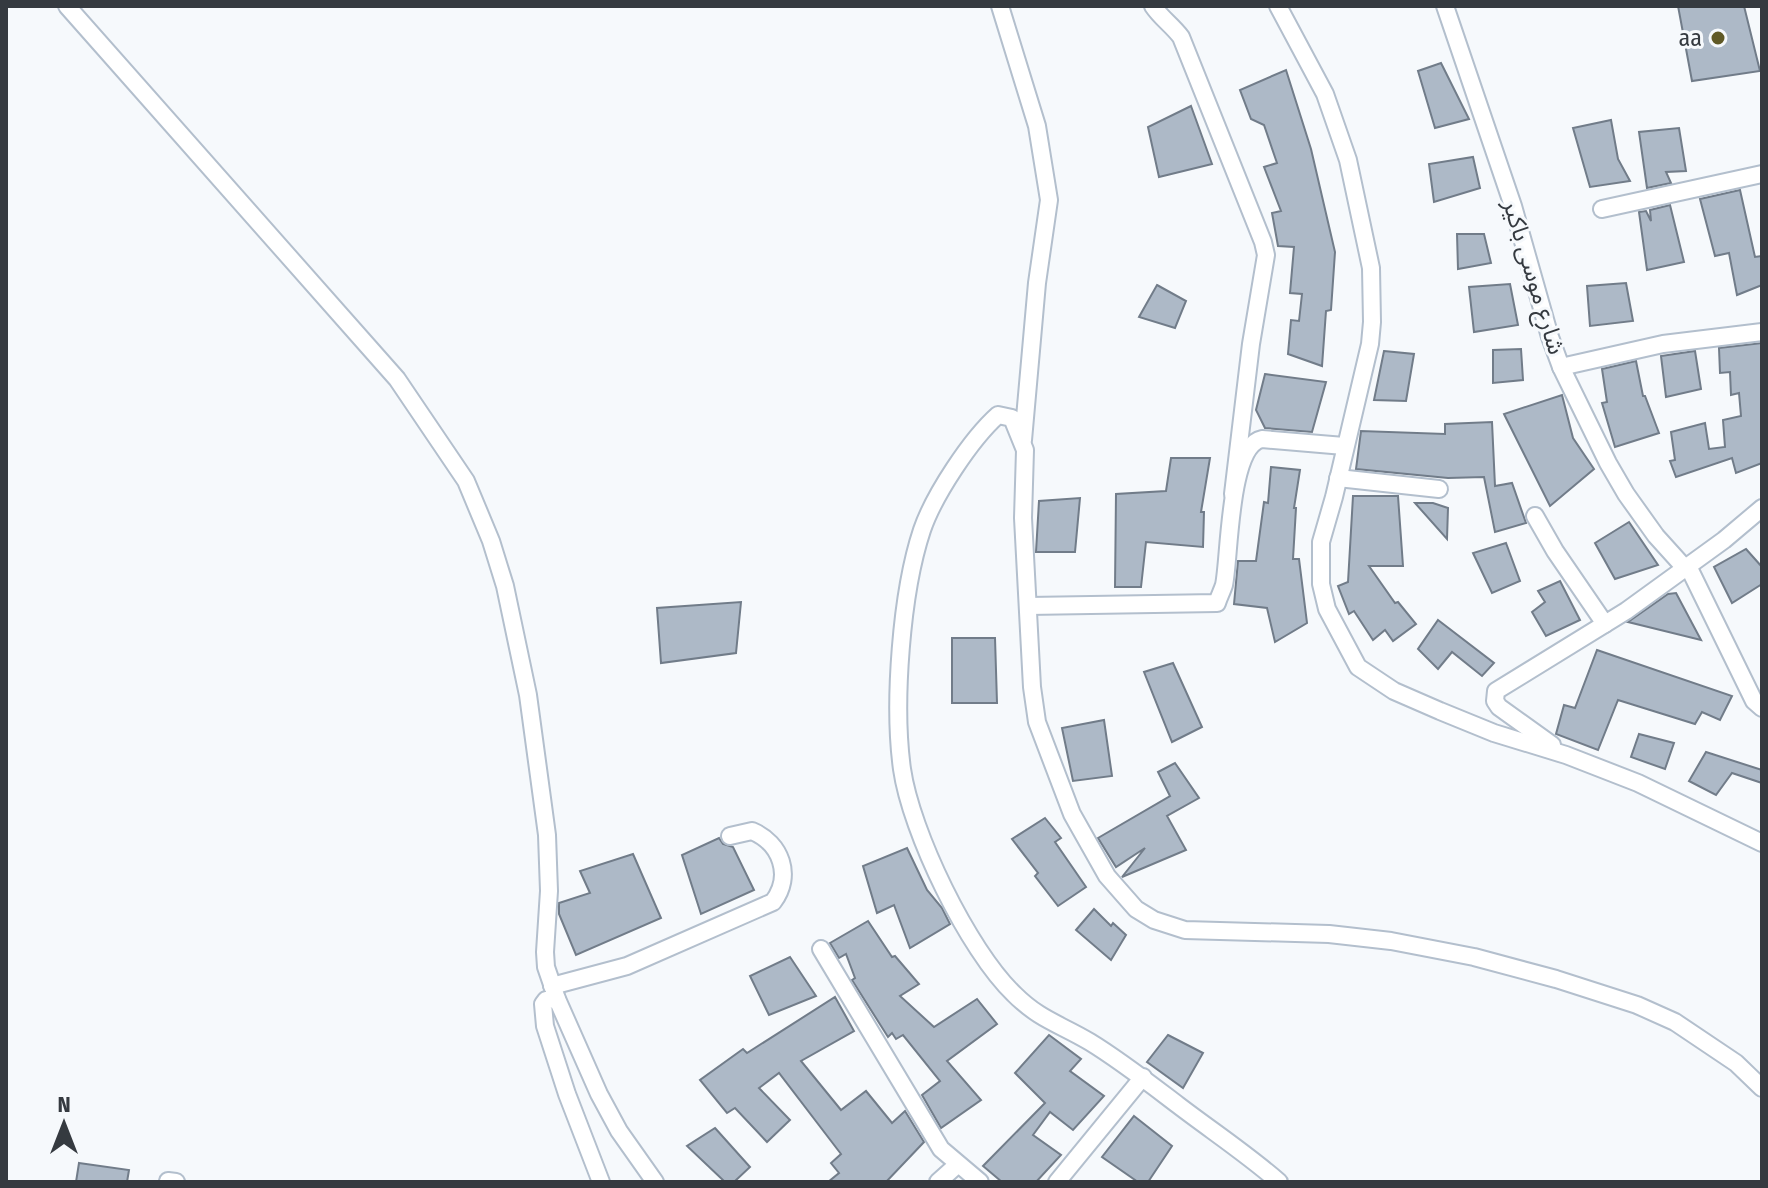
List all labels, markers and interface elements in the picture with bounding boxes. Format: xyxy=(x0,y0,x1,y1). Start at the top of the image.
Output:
place label: aa xyxy=(1679,24,1702,52)
marker: aa xyxy=(1709,29,1727,47)
street label: شارع موسى باكير xyxy=(1494,195,1571,359)
north arrow xyxy=(24,1084,104,1164)
text: N xyxy=(57,1091,71,1118)

